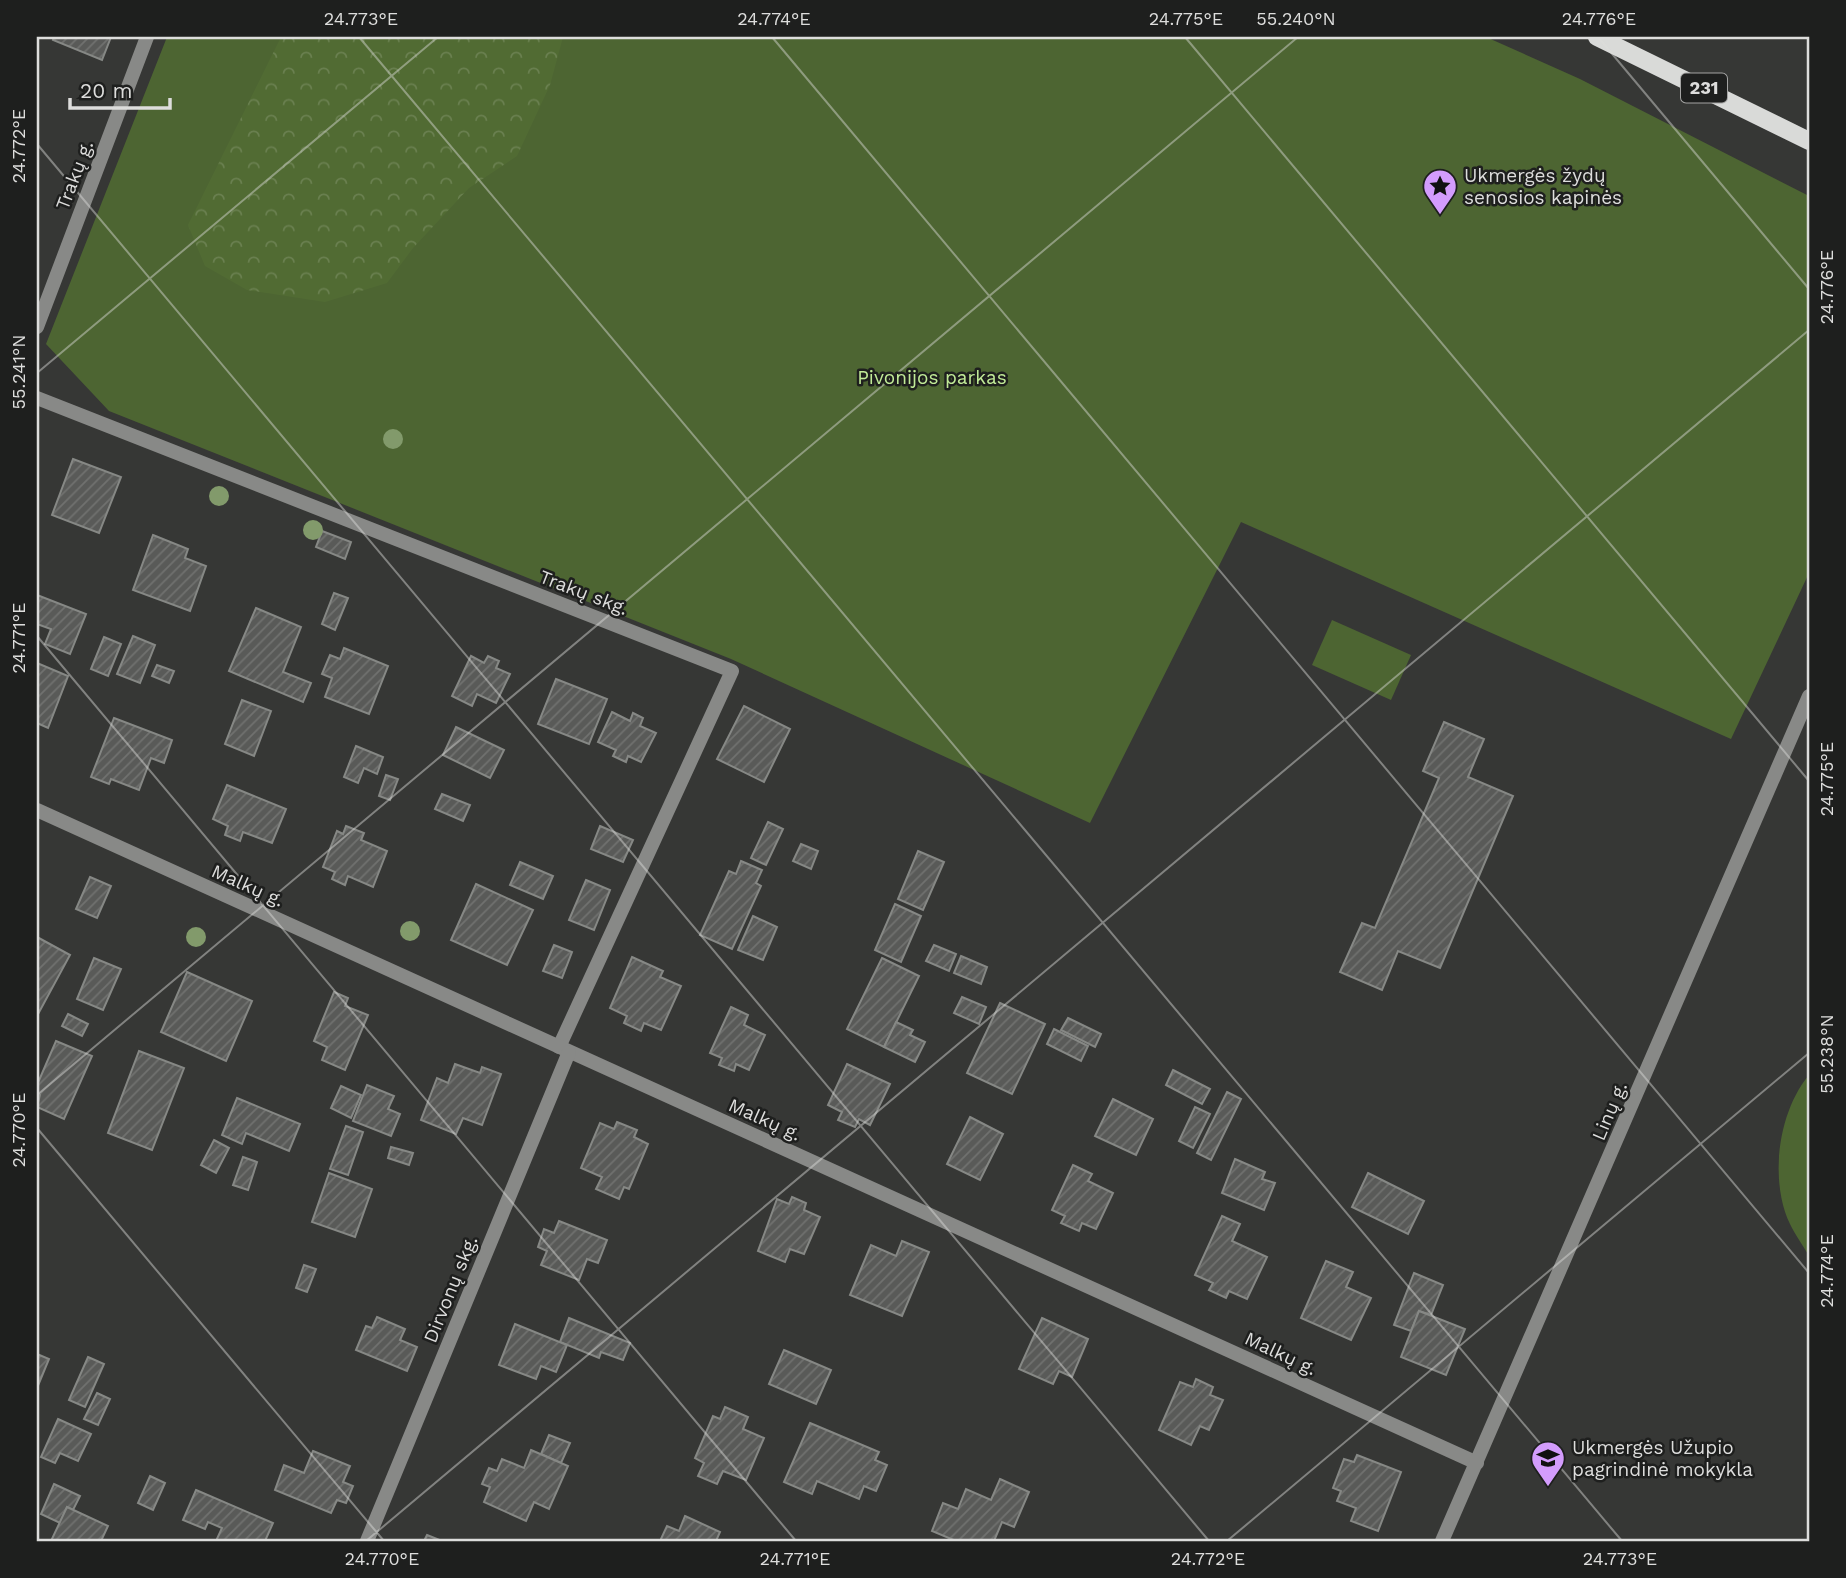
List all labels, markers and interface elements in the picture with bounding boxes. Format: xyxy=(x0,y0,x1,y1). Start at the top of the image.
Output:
text: 24.773°E xyxy=(324,8,398,29)
text: 24.774°E xyxy=(737,8,811,29)
text: 24.775°E xyxy=(1149,8,1223,29)
text: 55.240°N xyxy=(1256,8,1336,29)
text: 24.776°E xyxy=(1562,8,1636,29)
scale bar xyxy=(70,66,170,110)
road number: 231 xyxy=(1681,74,1727,102)
text: 20 m xyxy=(80,78,132,103)
text: 24.772°E xyxy=(8,109,29,183)
street label: Trakų g. xyxy=(51,137,98,213)
place label: Ukmergės žydų senosios kapinės xyxy=(1464,164,1622,209)
place icon: Ukmergės žydų senosios kapinės xyxy=(1421,167,1459,216)
text: 24.776°E xyxy=(1816,250,1837,324)
text: 55.241°N xyxy=(8,335,29,409)
park label: Pivonijos parkas xyxy=(857,366,1007,389)
street label: Trakų skg. xyxy=(536,565,632,620)
text: 24.771°E xyxy=(8,603,29,673)
text: 24.775°E xyxy=(1816,742,1837,816)
street label: Malkų g. xyxy=(208,859,288,912)
text: 55.238°N xyxy=(1816,1014,1837,1094)
street label: Linų g. xyxy=(1587,1078,1632,1144)
text: 24.770°E xyxy=(8,1093,29,1167)
street label: Malkų g. xyxy=(725,1093,805,1146)
street label: Dirvonų skg. xyxy=(419,1232,482,1346)
text: 24.774°E xyxy=(1816,1234,1837,1308)
street label: Malkų g. xyxy=(1241,1327,1320,1380)
place label: Ukmergės Užupio pagrindinė mokykla xyxy=(1572,1436,1753,1481)
school or university icon: Ukmergės Užupio pagrindinė mokykla xyxy=(1529,1439,1567,1488)
text: 24.770°E xyxy=(345,1548,419,1569)
text: 24.771°E xyxy=(760,1548,830,1569)
text: 24.772°E xyxy=(1171,1548,1245,1569)
text: 24.773°E xyxy=(1583,1548,1657,1569)

